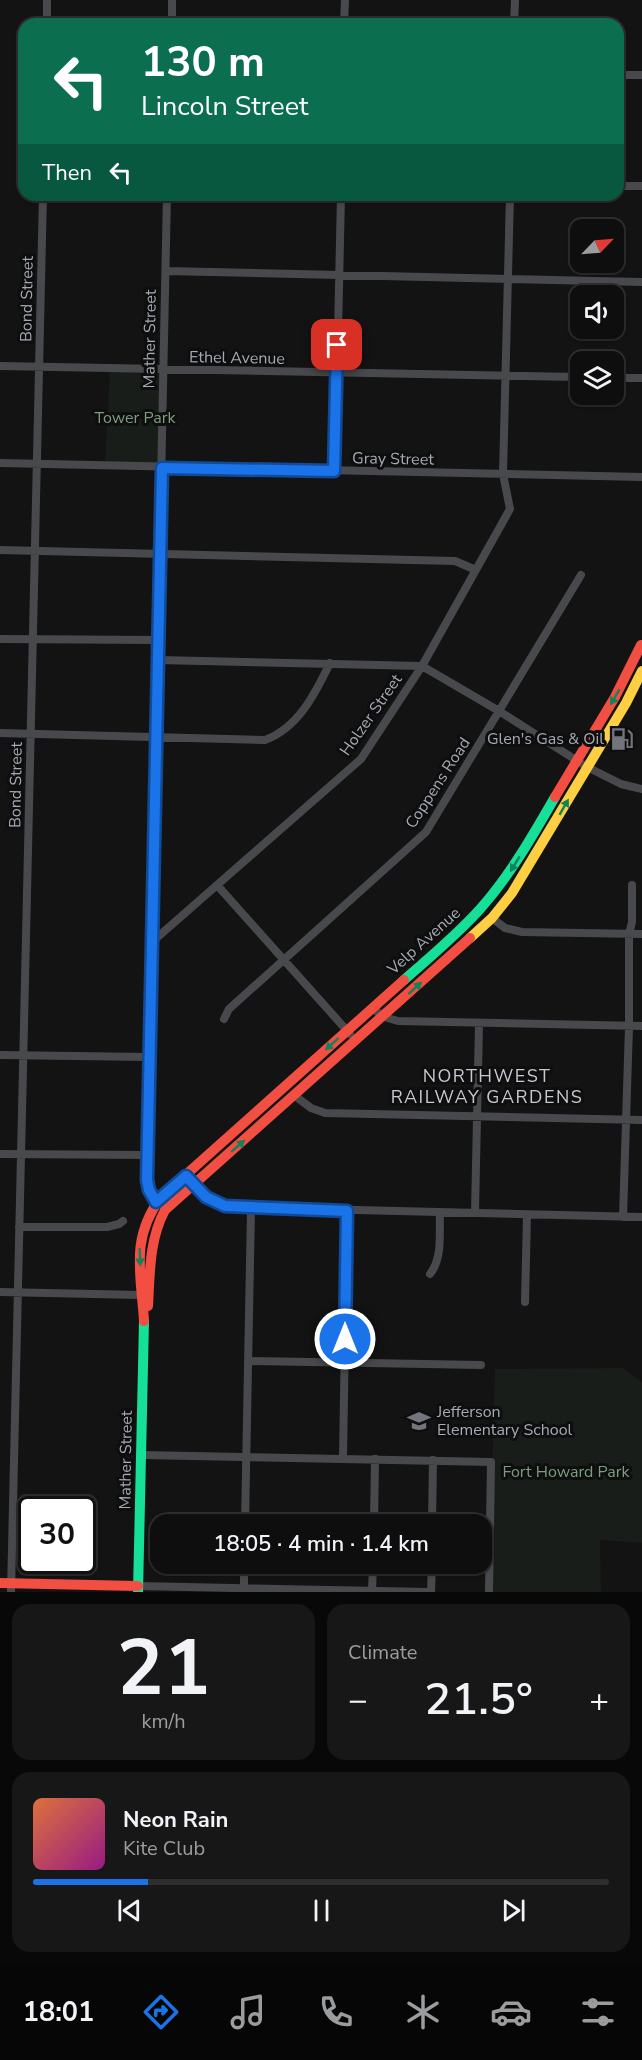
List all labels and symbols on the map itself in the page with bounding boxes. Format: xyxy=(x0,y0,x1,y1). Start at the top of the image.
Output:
north arrow xyxy=(570,219,624,273)
street label: Bond Street xyxy=(15,255,39,342)
street label: Mather Street xyxy=(138,289,162,389)
pin xyxy=(311,319,362,370)
street label: Ethel Avenue xyxy=(189,346,285,370)
park label: Tower Park xyxy=(95,407,176,429)
street label: Gray Street xyxy=(352,447,434,471)
street label: Holzer Street xyxy=(335,669,408,760)
one-way arrow xyxy=(610,689,620,706)
fuel station icon: Glen's Gas & Oil xyxy=(609,726,635,752)
place label: Glen's Gas & Oil xyxy=(487,728,604,750)
street label: Coppens Road xyxy=(400,733,476,833)
street label: Bond Street xyxy=(4,741,28,828)
one-way arrow xyxy=(559,798,569,815)
one-way arrow xyxy=(509,856,520,872)
street label: Velp Avenue xyxy=(382,902,465,980)
one-way arrow xyxy=(407,982,422,995)
one-way arrow xyxy=(324,1037,339,1051)
district label: NORTHWEST RAILWAY GARDENS xyxy=(391,1064,583,1109)
one-way arrow xyxy=(230,1140,245,1153)
one-way arrow xyxy=(135,1247,144,1266)
position arrow xyxy=(313,1307,377,1371)
place label: Jefferson Elementary School xyxy=(436,1401,573,1441)
school or university icon: Jefferson Elementary School xyxy=(406,1408,432,1434)
street label: Mather Street xyxy=(114,1410,138,1510)
park label: Fort Howard Park xyxy=(503,1461,630,1483)
speed limit sign: 30 xyxy=(18,1496,96,1574)

